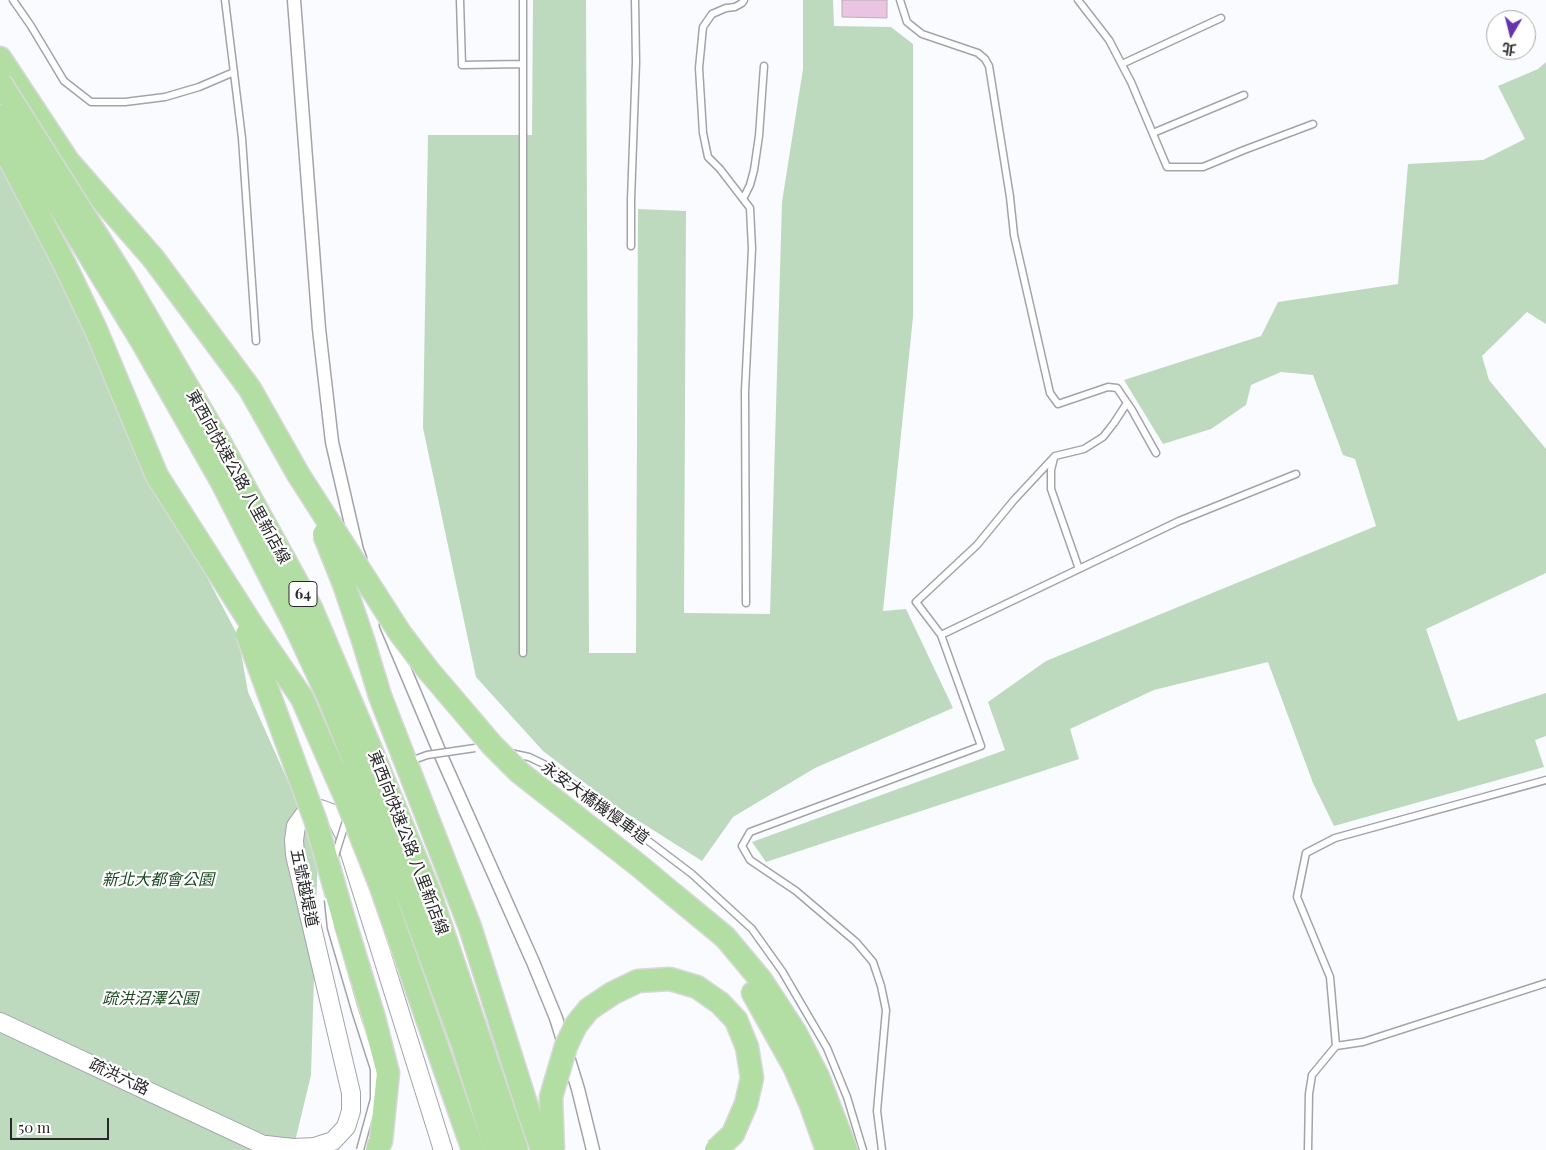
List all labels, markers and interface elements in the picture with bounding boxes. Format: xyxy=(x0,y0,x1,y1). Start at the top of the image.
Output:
north arrow xyxy=(1486,10,1536,60)
text: 北 xyxy=(1501,39,1517,60)
street label: 東西向快速公路 八里新店線 xyxy=(182,387,294,567)
road number: 64 xyxy=(289,582,317,606)
street label: 東西向快速公路 八里新店線 xyxy=(364,748,452,938)
street label: 永安大橋機慢車道 xyxy=(538,758,652,848)
street label: 五號越堤道 xyxy=(286,847,322,929)
park label: 新北大都會公園 xyxy=(102,870,214,890)
park label: 疏洪沼澤公園 xyxy=(102,989,198,1009)
street label: 疏洪六路 xyxy=(86,1055,152,1099)
scale bar xyxy=(12,1108,111,1140)
text: 50 m xyxy=(18,1117,50,1137)

